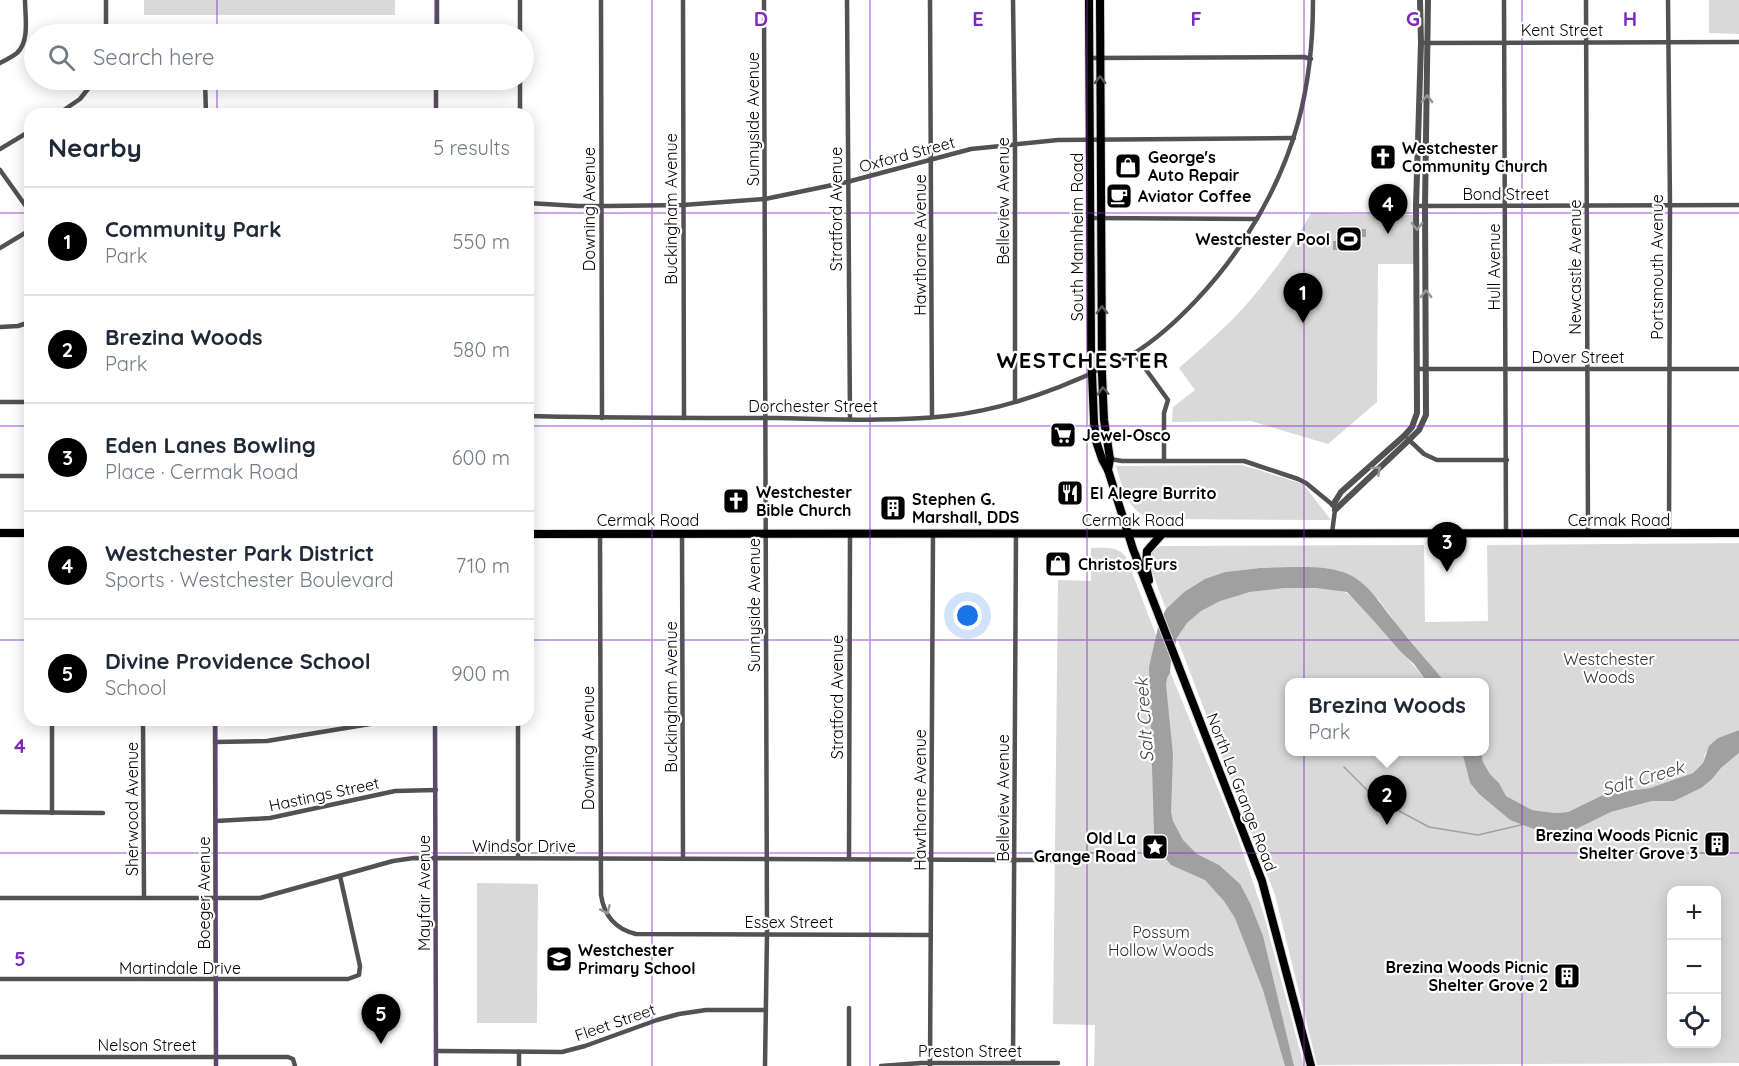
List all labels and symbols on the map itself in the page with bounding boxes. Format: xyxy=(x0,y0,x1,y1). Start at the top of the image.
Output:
text: D xyxy=(754,6,768,31)
text: E xyxy=(972,6,984,31)
text: F xyxy=(1190,6,1202,31)
text: G xyxy=(1406,6,1420,31)
text: H xyxy=(1623,6,1637,31)
street label: Kent Street xyxy=(1521,20,1603,40)
street label: Sunnyside Avenue xyxy=(743,52,763,186)
one-way arrow xyxy=(1094,76,1106,85)
one-way arrow xyxy=(1421,95,1433,104)
street label: Oxford Street xyxy=(857,132,957,176)
street label: Buckingham Avenue xyxy=(661,133,681,285)
street label: Belleview Avenue xyxy=(993,137,1013,265)
place label: Westchester Community Church xyxy=(1402,138,1548,176)
church icon: Westchester Community Church xyxy=(1368,142,1398,172)
street label: Downing Avenue xyxy=(579,147,599,271)
street label: Stratford Avenue xyxy=(826,147,846,271)
place label: George's Auto Repair xyxy=(1148,147,1240,185)
shop icon: George's Auto Repair xyxy=(1113,151,1143,181)
street label: South Mannheim Road xyxy=(1067,153,1087,321)
street label: Hawthorne Avenue xyxy=(910,174,930,316)
cafe icon: Aviator Coffee xyxy=(1104,181,1134,211)
pin: 4 xyxy=(1368,184,1408,234)
street label: Bond Street xyxy=(1462,184,1550,204)
place label: Aviator Coffee xyxy=(1138,186,1251,206)
street label: Portsmouth Avenue xyxy=(1647,194,1667,340)
street label: Newcastle Avenue xyxy=(1565,199,1585,335)
one-way arrow xyxy=(1411,222,1423,231)
street label: Hull Avenue xyxy=(1484,223,1504,311)
sports icon: Westchester Pool xyxy=(1334,224,1364,254)
place label: Westchester Pool xyxy=(1196,229,1330,249)
pin: 1 xyxy=(1284,274,1322,323)
one-way arrow xyxy=(1420,290,1432,299)
one-way arrow xyxy=(1096,306,1108,315)
district label: WESTCHESTER xyxy=(996,346,1170,374)
street label: Dover Street xyxy=(1532,347,1624,367)
one-way arrow xyxy=(1097,387,1109,396)
street label: Dorchester Street xyxy=(748,396,878,416)
supermarket icon: Jewel-Osco xyxy=(1048,420,1078,450)
place label: Jewel-Osco xyxy=(1082,425,1171,445)
one-way arrow xyxy=(1371,466,1381,477)
restaurant icon: El Alegre Burrito xyxy=(1055,478,1085,508)
place label: Westchester Bible Church xyxy=(756,482,852,520)
place label: El Alegre Burrito xyxy=(1090,483,1216,503)
church icon: Westchester Bible Church xyxy=(721,486,751,516)
place label: Stephen G. Marshall, DDS xyxy=(912,489,1019,527)
building icon: Stephen G. Marshall, DDS xyxy=(878,493,908,523)
street label: Cermak Road xyxy=(597,510,699,530)
street label: Cermak Road xyxy=(1082,510,1184,530)
street label: Cermak Road xyxy=(1568,510,1670,530)
pin: 3 xyxy=(1428,522,1466,572)
street label: Sunnyside Avenue xyxy=(744,538,764,672)
shop icon: Christos Furs xyxy=(1043,549,1073,579)
place label: Christos Furs xyxy=(1078,554,1178,574)
your location xyxy=(953,601,982,630)
street label: Buckingham Avenue xyxy=(661,621,681,773)
street label: Stratford Avenue xyxy=(827,635,847,759)
park label: Westchester Woods xyxy=(1563,649,1655,687)
water label: Salt Creek xyxy=(1129,676,1158,763)
street label: Downing Avenue xyxy=(578,686,598,810)
street label: North La Grange Road xyxy=(1203,710,1281,874)
street label: Hawthorne Avenue xyxy=(910,729,930,871)
text: 4 xyxy=(14,733,26,758)
street label: Belleview Avenue xyxy=(993,734,1013,862)
street label: Sherwood Avenue xyxy=(122,742,142,876)
water label: Salt Creek xyxy=(1599,755,1688,801)
street label: Hastings Street xyxy=(267,773,381,815)
pin: 2 xyxy=(1368,776,1406,825)
place label: Brezina Woods Picnic Shelter Grove 3 xyxy=(1535,825,1698,863)
place label: Old La Grange Road xyxy=(1034,828,1136,866)
building icon: Brezina Woods Picnic Shelter Grove 3 xyxy=(1702,829,1732,859)
place icon: Old La Grange Road xyxy=(1140,832,1170,862)
street label: Mayfair Avenue xyxy=(414,835,434,951)
street label: Windsor Drive xyxy=(472,836,576,856)
street label: Boeger Avenue xyxy=(194,837,214,949)
one-way arrow xyxy=(599,903,611,914)
street label: Essex Street xyxy=(745,912,833,932)
park label: Possum Hollow Woods xyxy=(1108,922,1214,960)
place label: Westchester Primary School xyxy=(578,940,696,978)
school or university icon: Westchester Primary School xyxy=(544,944,574,974)
text: 5 xyxy=(14,946,26,971)
place label: Brezina Woods Picnic Shelter Grove 2 xyxy=(1385,957,1548,995)
street label: Martindale Drive xyxy=(119,958,241,978)
building icon: Brezina Woods Picnic Shelter Grove 2 xyxy=(1552,961,1582,991)
pin: 5 xyxy=(362,994,400,1044)
street label: Fleet Street xyxy=(572,999,658,1045)
street label: Nelson Street xyxy=(98,1035,196,1055)
street label: Preston Street xyxy=(918,1041,1022,1061)

